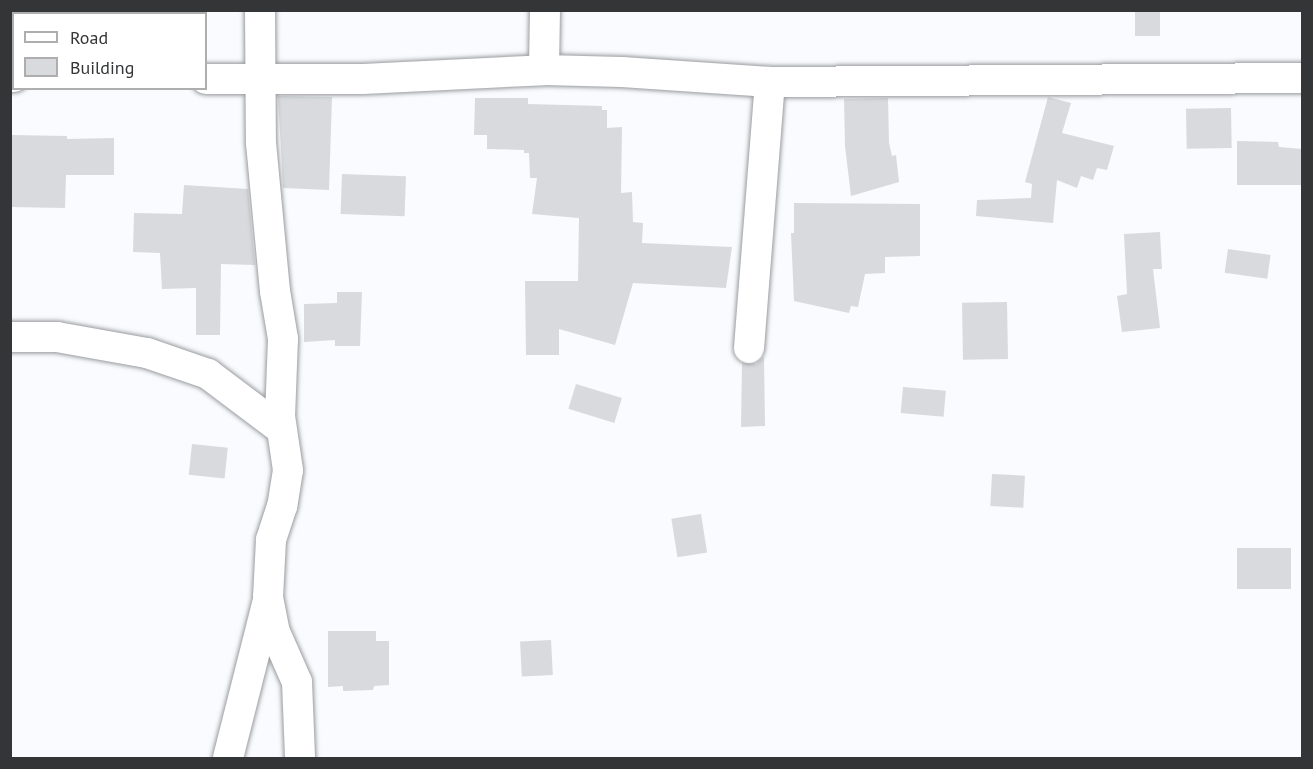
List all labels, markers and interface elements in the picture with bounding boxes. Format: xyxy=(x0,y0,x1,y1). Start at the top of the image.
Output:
legend xyxy=(12,12,207,90)
text: Road xyxy=(70,26,108,49)
text: Building xyxy=(70,56,134,79)

